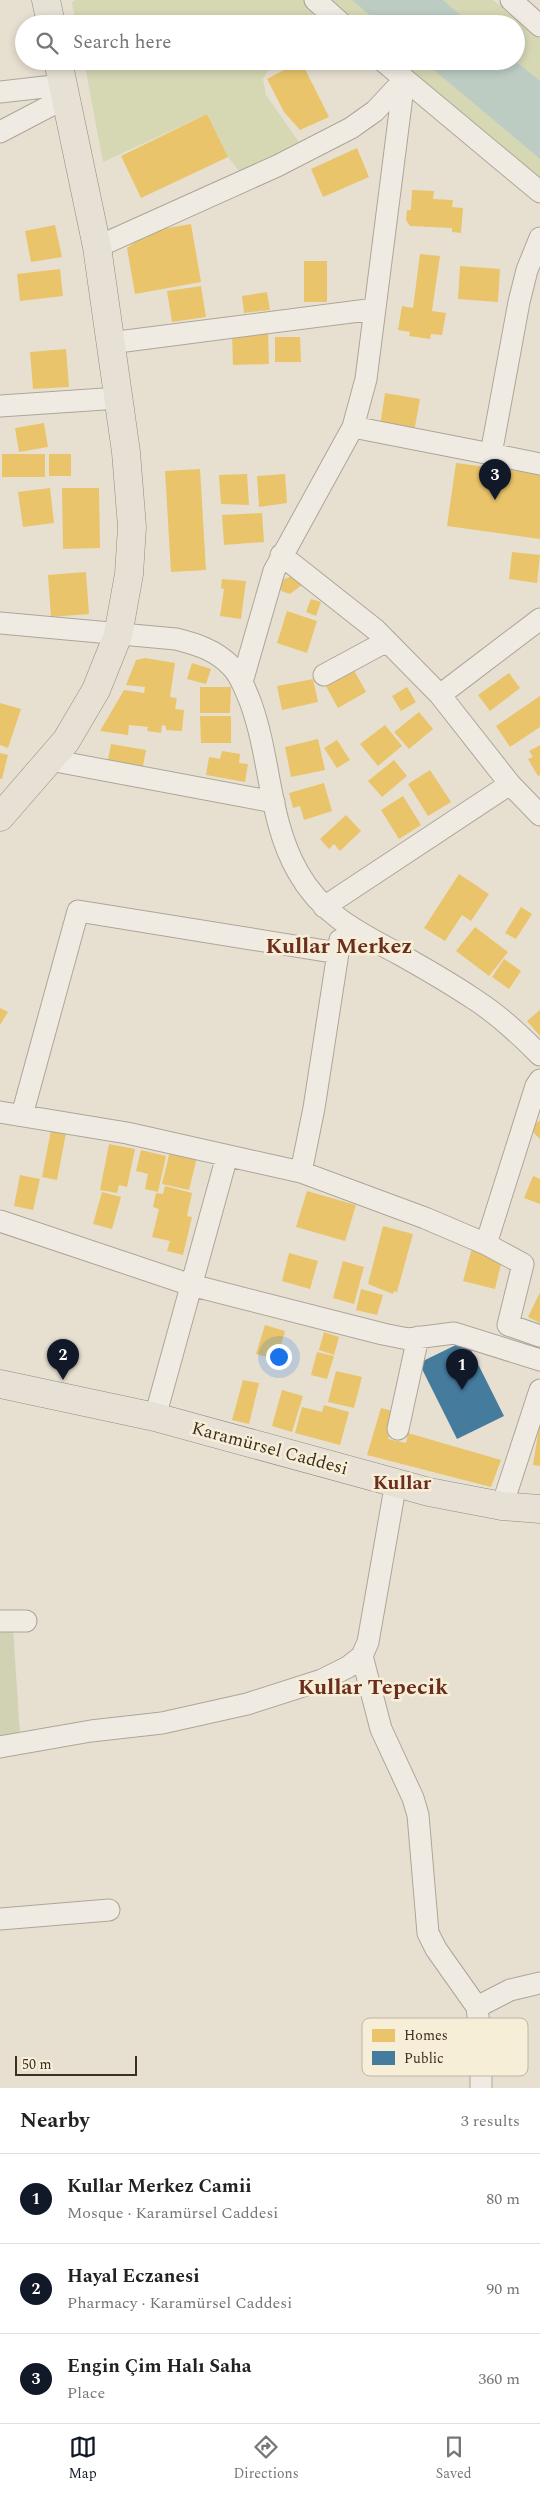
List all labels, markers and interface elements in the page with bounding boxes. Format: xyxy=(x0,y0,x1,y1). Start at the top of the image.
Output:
search box xyxy=(15,15,525,70)
text: Search here xyxy=(73,28,172,57)
icon: search xyxy=(33,29,61,57)
pin: 3 xyxy=(479,459,511,500)
district label: Kullar Merkez xyxy=(266,930,412,963)
pin: 2 xyxy=(47,1339,79,1380)
your location xyxy=(266,1344,292,1370)
pin: 1 xyxy=(446,1349,478,1390)
street label: Karamürsel Caddesi xyxy=(189,1415,351,1482)
district label: Kullar xyxy=(373,1468,432,1498)
district label: Kullar Tepecik xyxy=(298,1671,449,1704)
legend xyxy=(362,2018,528,2076)
text: Homes xyxy=(404,2025,448,2046)
text: Public xyxy=(404,2048,444,2069)
scale bar xyxy=(15,2053,138,2076)
text: 50 m xyxy=(22,2054,52,2075)
text: Nearby xyxy=(20,2105,90,2137)
text: 3 results xyxy=(461,2109,520,2133)
text: Kullar Merkez Camii xyxy=(67,2172,252,2201)
text: 1 xyxy=(32,2187,40,2211)
text: 80 m xyxy=(486,2187,520,2211)
text: Mosque · Karamürsel Caddesi xyxy=(67,2201,278,2225)
text: Hayal Eczanesi xyxy=(67,2262,200,2291)
text: 2 xyxy=(32,2277,40,2301)
text: 90 m xyxy=(486,2277,520,2301)
text: Pharmacy · Karamürsel Caddesi xyxy=(67,2291,292,2315)
text: Engin Çim Halı Saha xyxy=(67,2352,252,2381)
text: 3 xyxy=(32,2367,40,2391)
text: 360 m xyxy=(478,2367,520,2391)
text: Place xyxy=(67,2381,105,2405)
tab: Map xyxy=(68,2433,97,2484)
tab: Directions xyxy=(233,2433,299,2484)
tab: Saved xyxy=(436,2433,472,2484)

